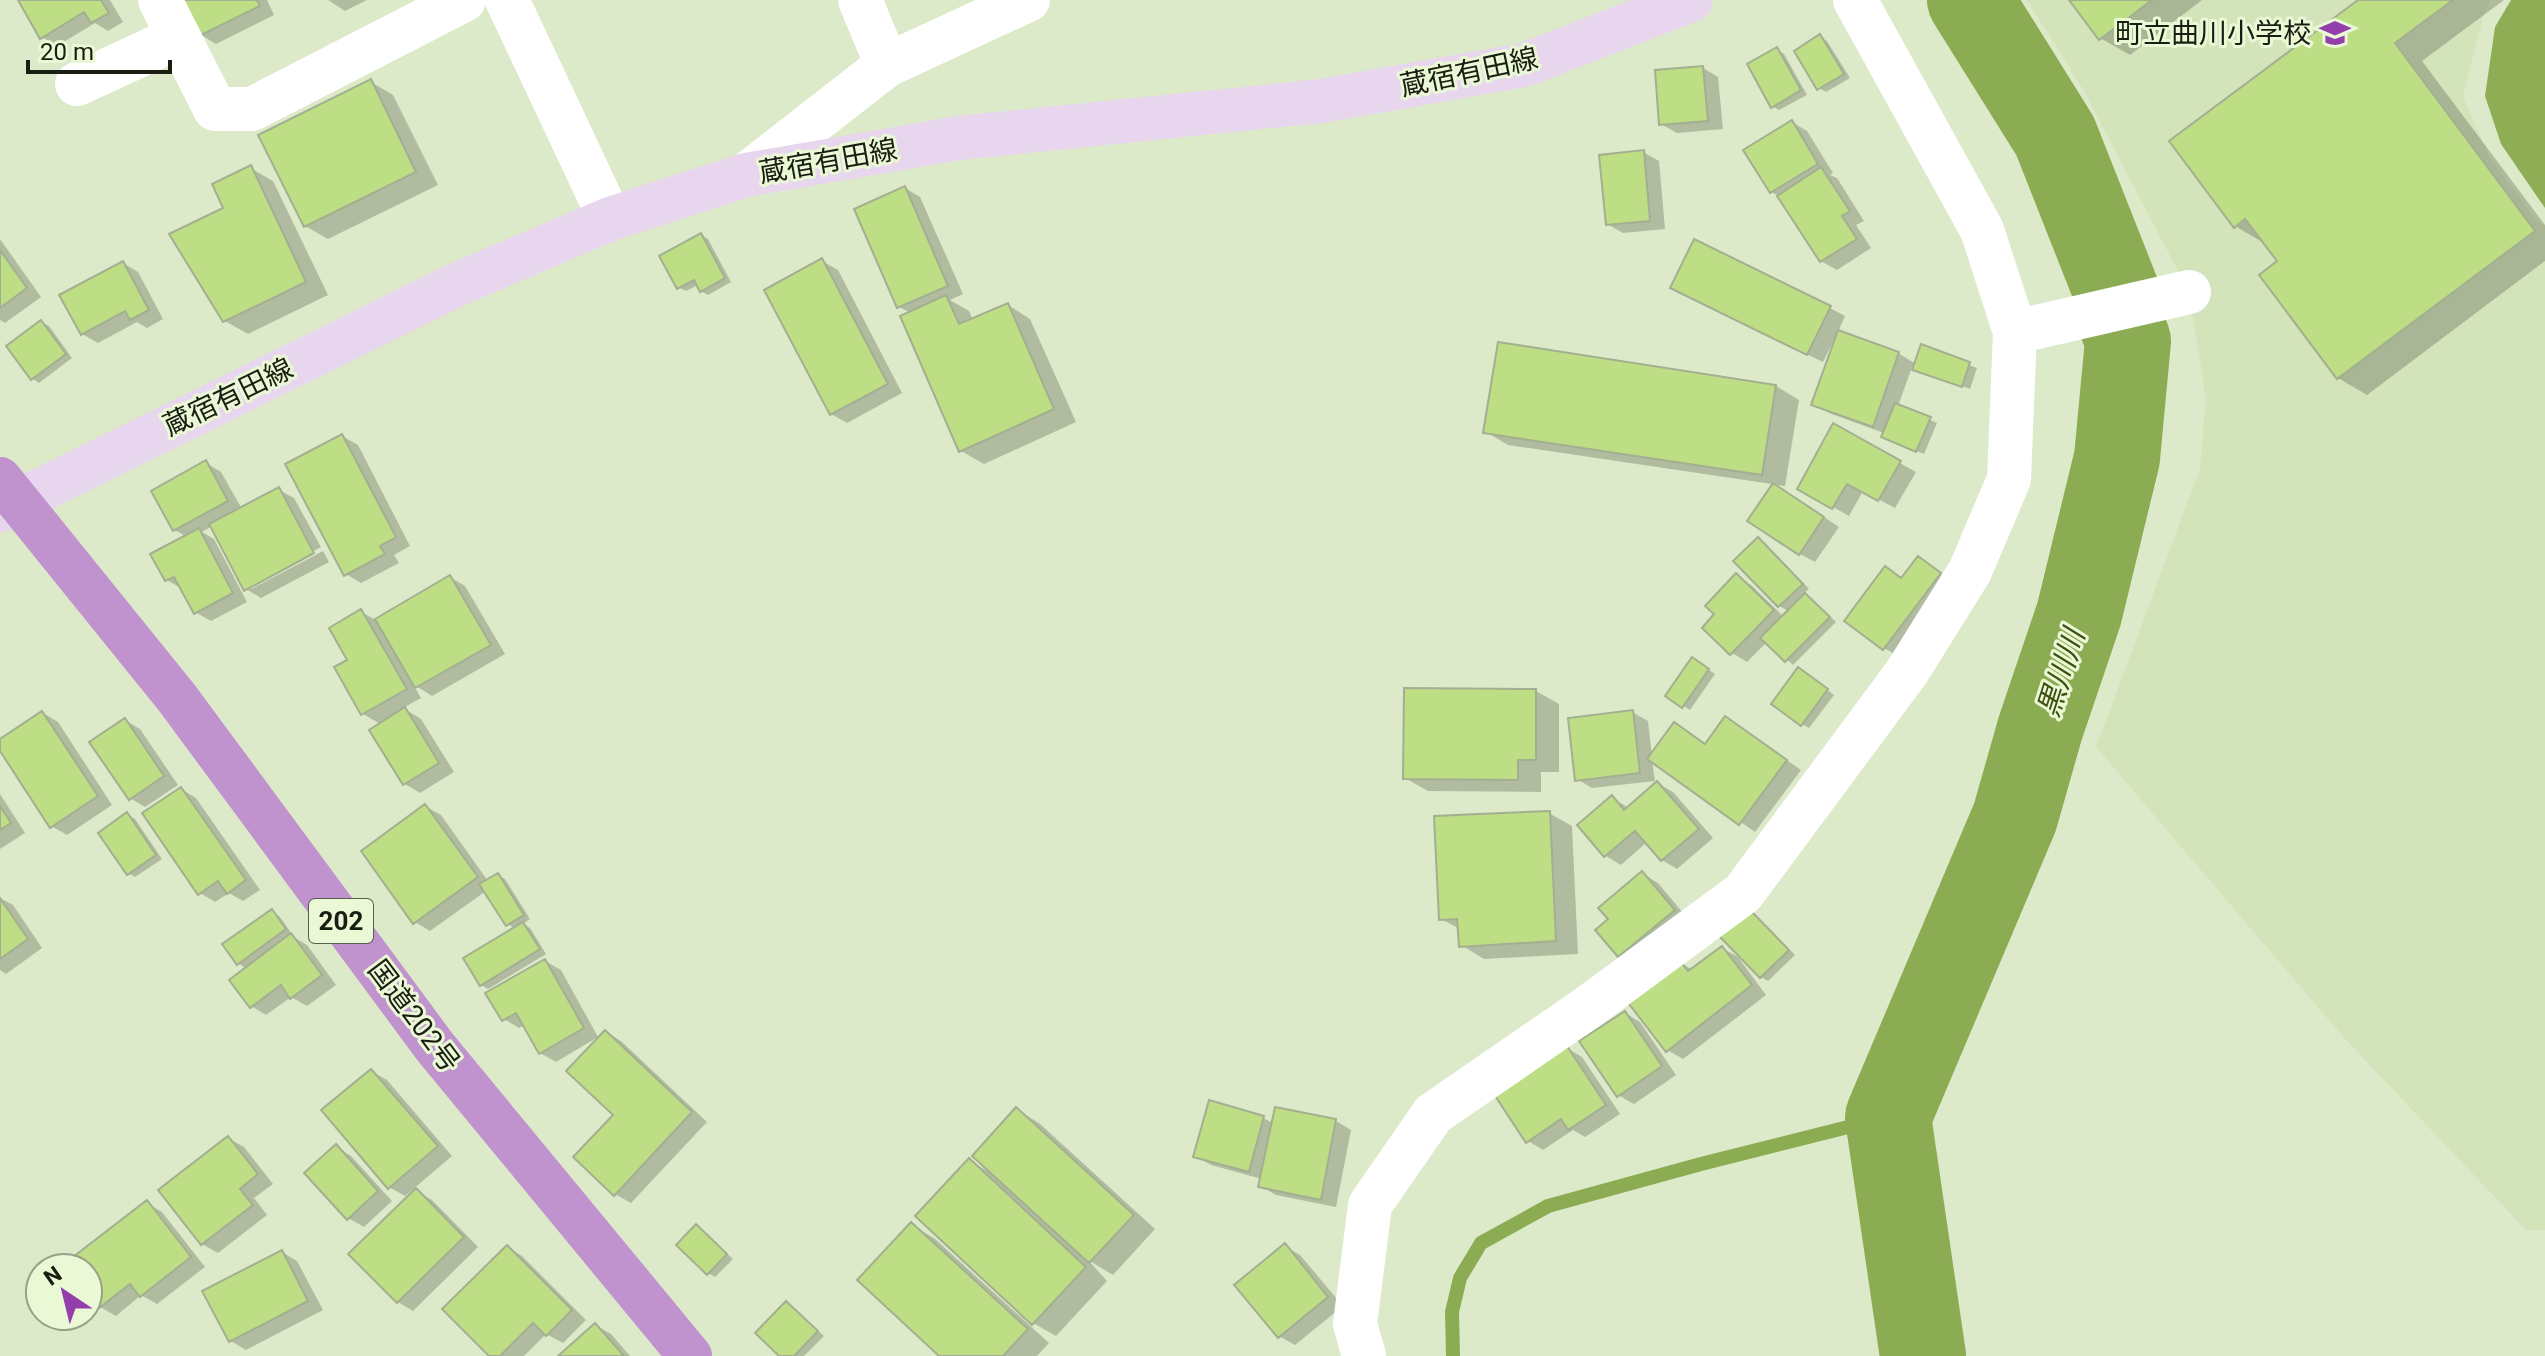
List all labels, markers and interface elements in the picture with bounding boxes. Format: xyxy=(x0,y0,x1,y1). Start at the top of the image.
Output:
school or university icon: 町立曲川小学校 xyxy=(2318,16,2352,50)
place label: 町立曲川小学校 xyxy=(2115,17,2311,50)
scale bar xyxy=(28,24,170,74)
text: 20 m xyxy=(40,38,94,66)
street label: 蔵宿有田線 xyxy=(1397,41,1541,103)
street label: 蔵宿有田線 xyxy=(756,133,900,189)
street label: 蔵宿有田線 xyxy=(158,351,298,443)
water label: 黒川川 xyxy=(2030,622,2092,721)
road number: 202 xyxy=(309,899,373,943)
street label: 国道202号 xyxy=(361,954,467,1078)
north arrow xyxy=(24,1252,104,1332)
text: N xyxy=(39,1261,66,1291)

